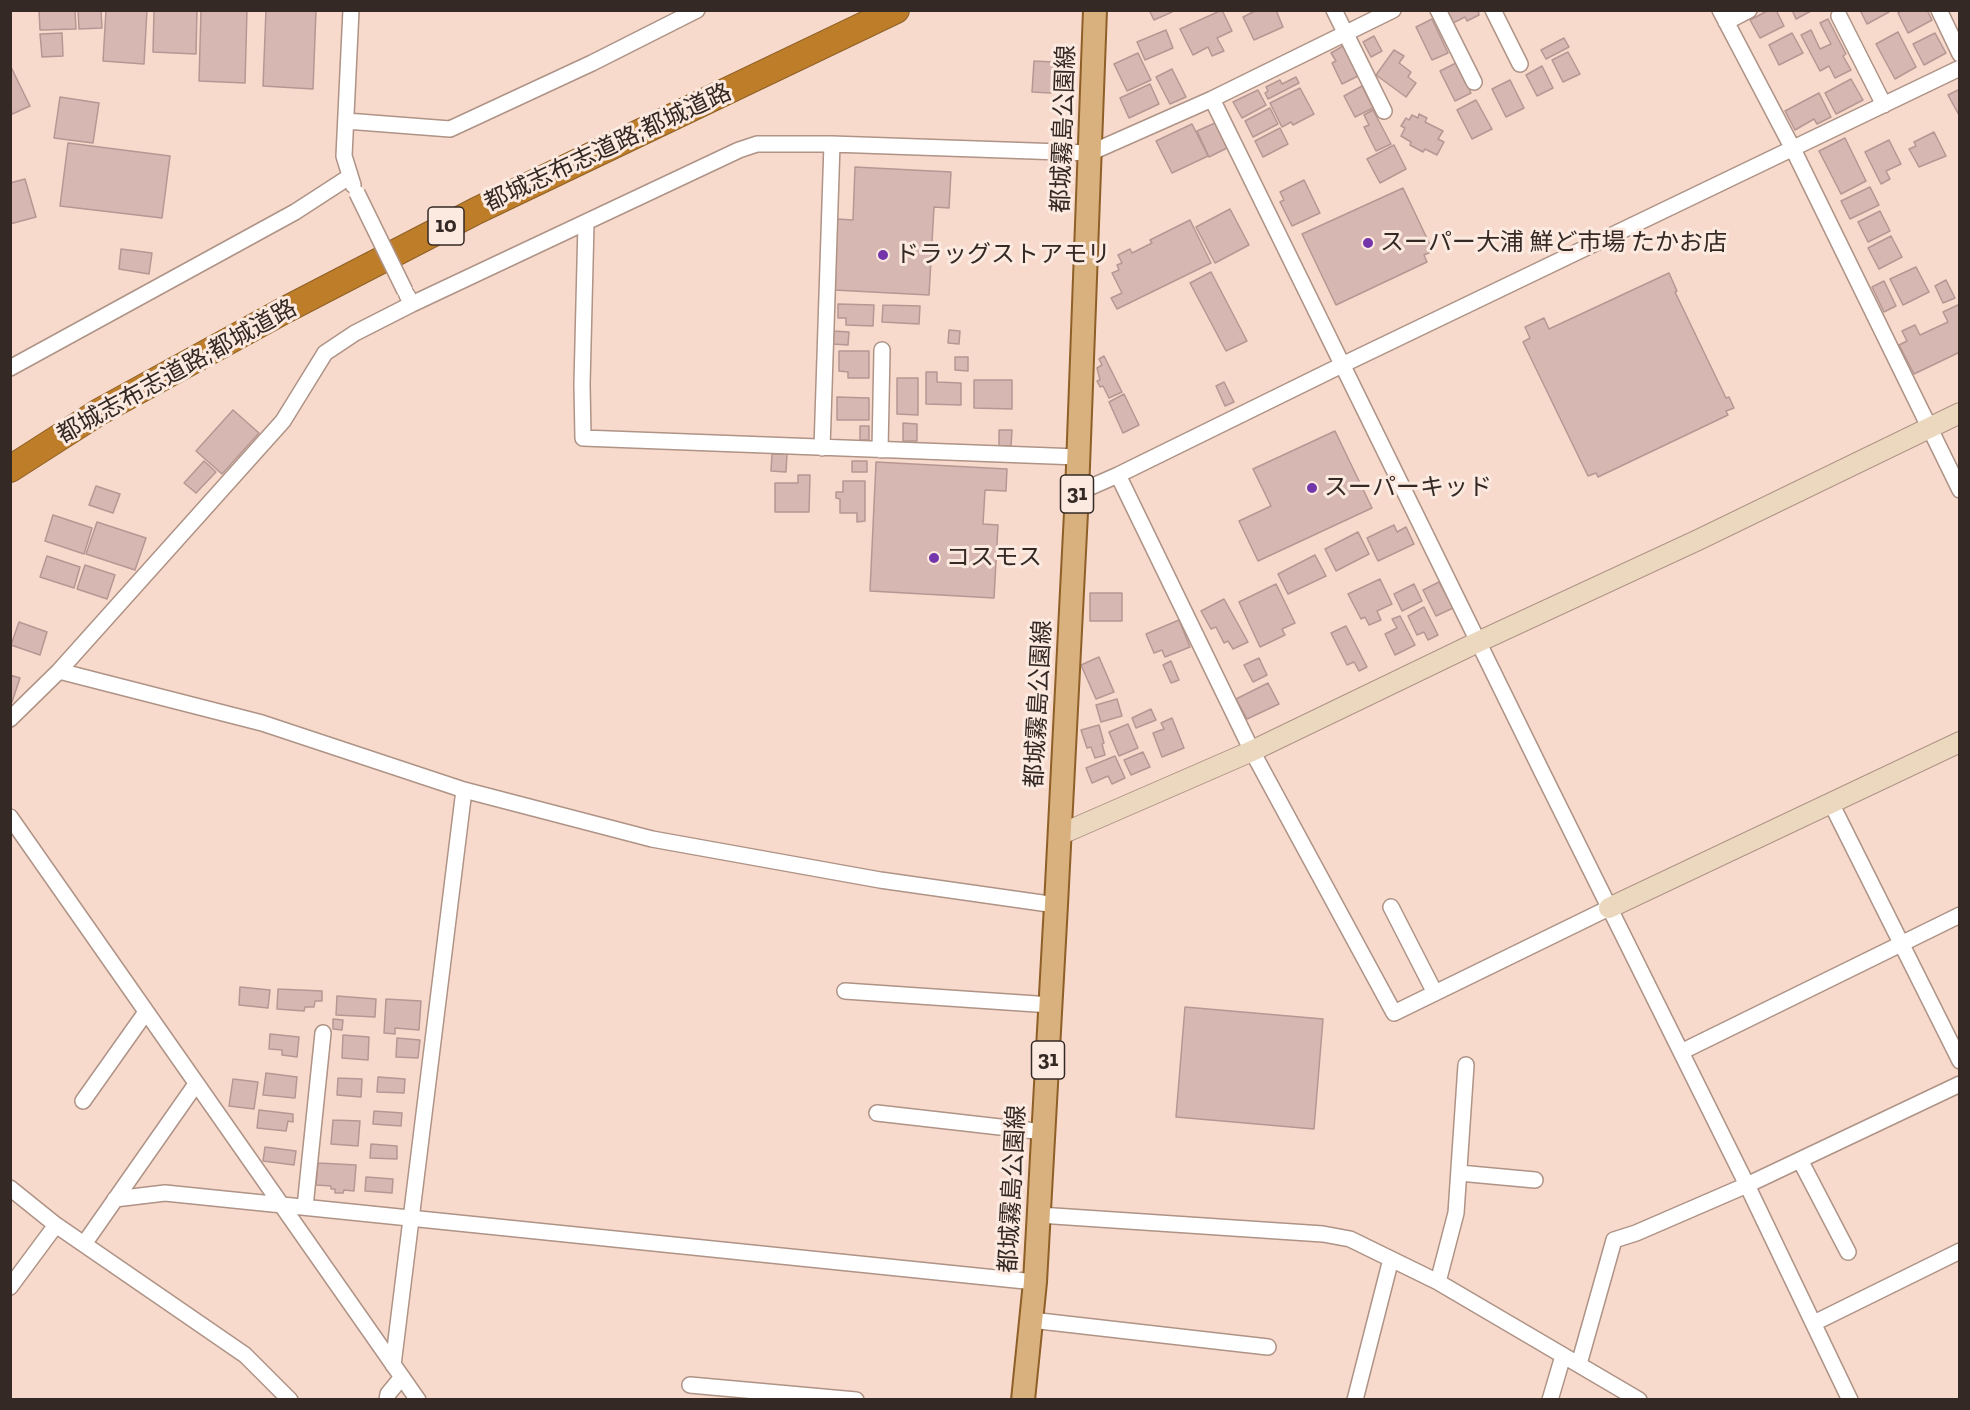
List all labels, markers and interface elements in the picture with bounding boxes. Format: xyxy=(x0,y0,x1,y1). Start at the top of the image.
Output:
street label: 都城霧島公園線 xyxy=(1047,45,1081,213)
street label: 都城志布志道路;都城道路 xyxy=(480,78,736,218)
road number: 10 xyxy=(428,207,464,245)
place label: スーパー大浦 鮮ど市場 たかお店 xyxy=(1380,229,1727,257)
marker: スーパー大浦 鮮ど市場 たかお店 xyxy=(1361,236,1375,250)
place label: ドラッグストアモリ xyxy=(895,241,1111,269)
marker: ドラッグストアモリ xyxy=(876,248,890,262)
street label: 都城志布志道路;都城道路 xyxy=(52,294,302,450)
place label: スーパーキッド xyxy=(1324,474,1492,502)
road number: 31 xyxy=(1060,475,1094,513)
marker: スーパーキッド xyxy=(1305,481,1319,495)
place label: コスモス xyxy=(946,544,1042,572)
marker: コスモス xyxy=(927,551,941,565)
street label: 都城霧島公園線 xyxy=(1020,619,1058,789)
road number: 31 xyxy=(1032,1041,1064,1079)
street label: 都城霧島公園線 xyxy=(994,1104,1032,1274)

